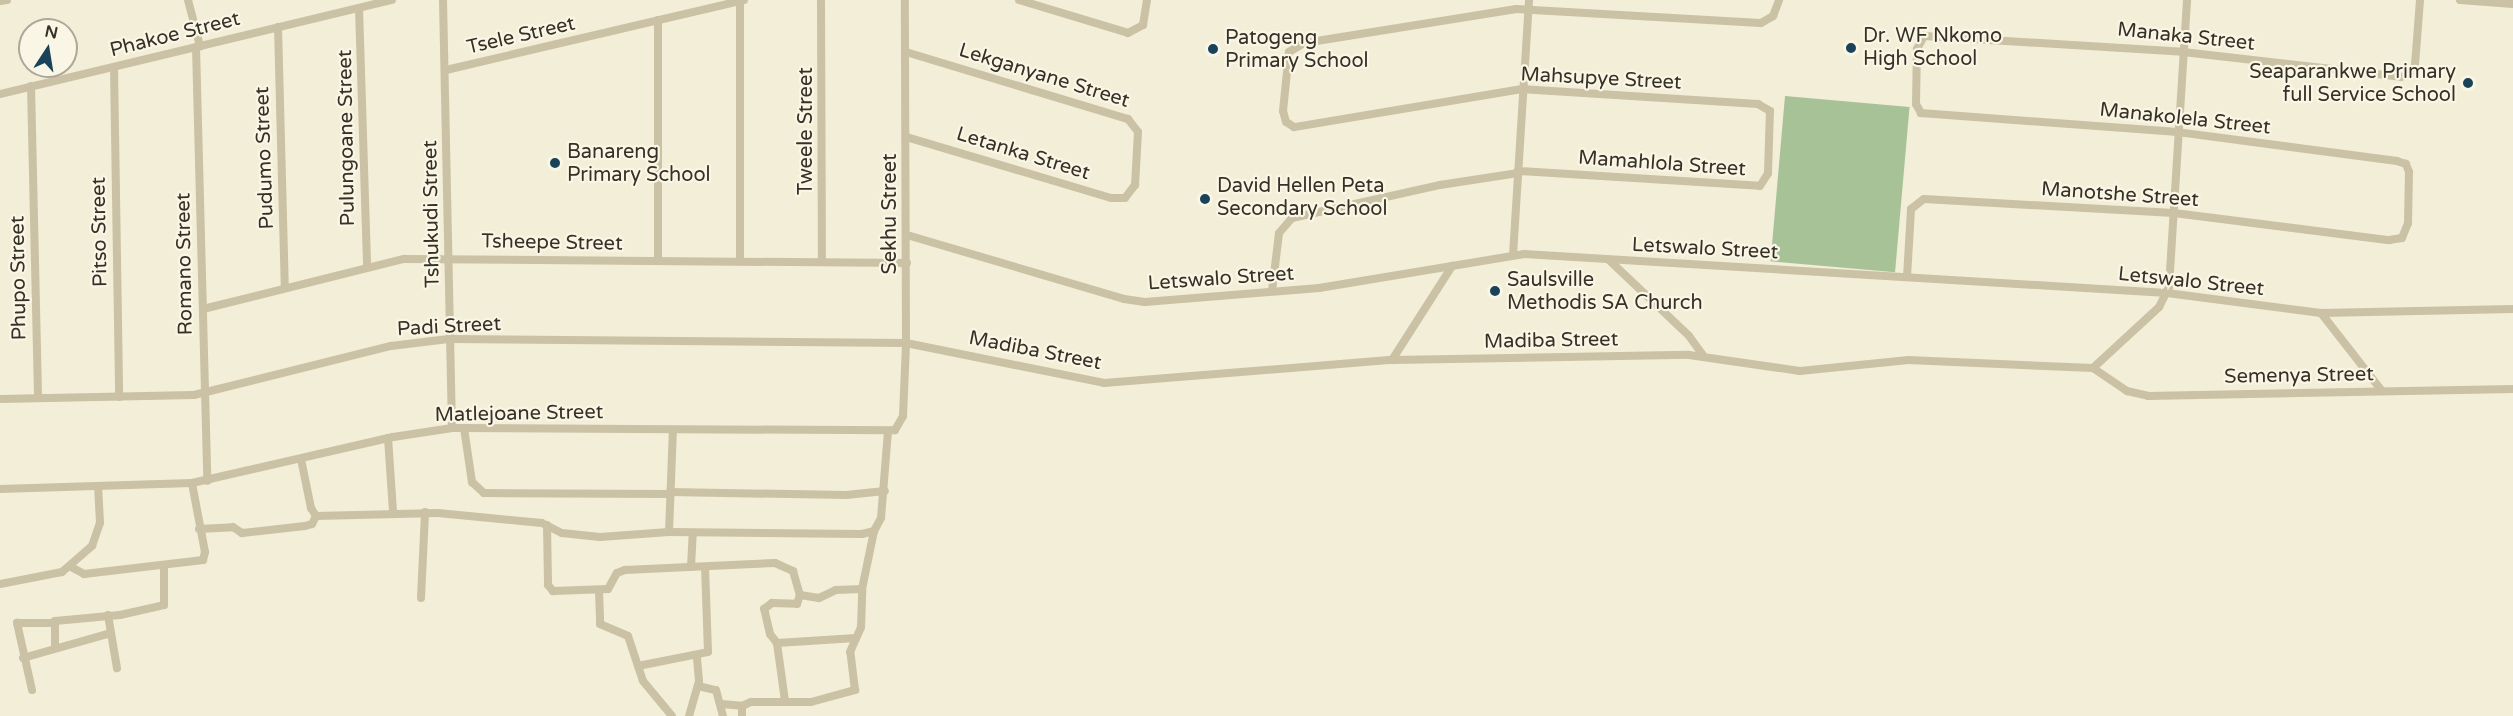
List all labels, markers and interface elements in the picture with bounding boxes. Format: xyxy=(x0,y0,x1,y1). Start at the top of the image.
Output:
street label: Phakoe Street xyxy=(107,7,243,63)
street label: Tsele Street xyxy=(465,12,577,60)
north arrow xyxy=(18,18,78,78)
street label: Manaka Street xyxy=(2116,18,2256,56)
text: N xyxy=(43,21,60,43)
place label: Dr. WF Nkomo High School xyxy=(1863,24,2002,71)
place label: Patogeng Primary School xyxy=(1225,26,1369,73)
street label: Lekganyane Street xyxy=(956,39,1132,113)
marker: Dr. WF Nkomo High School xyxy=(1844,41,1858,55)
marker: Patogeng Primary School xyxy=(1206,42,1220,56)
street label: Pulungoane Street xyxy=(333,49,361,227)
place label: Seaparankwe Primary full Service School xyxy=(2249,60,2456,107)
street label: Mahsupye Street xyxy=(1520,63,1682,95)
street label: Tweele Street xyxy=(794,67,818,195)
marker: Seaparankwe Primary full Service School xyxy=(2461,76,2475,90)
street label: Pudumo Street xyxy=(251,86,279,230)
street label: Manakolela Street xyxy=(2098,98,2272,140)
street label: Letanka Street xyxy=(953,122,1093,186)
street label: Tshukudi Street xyxy=(419,140,445,288)
place label: Banareng Primary School xyxy=(567,140,711,187)
street label: Mamahlola Street xyxy=(1577,146,1747,182)
street label: Sekhu Street xyxy=(878,153,902,275)
marker: Banareng Primary School xyxy=(548,156,562,170)
place label: David Hellen Peta Secondary School xyxy=(1217,175,1387,222)
street label: Pitso Street xyxy=(87,177,113,287)
street label: Manotshe Street xyxy=(2040,178,2200,212)
street label: Romano Street xyxy=(172,192,198,336)
marker: David Hellen Peta Secondary School xyxy=(1198,192,1212,206)
street label: Phupo Street xyxy=(6,215,32,341)
street label: Tsheepe Street xyxy=(481,230,623,256)
street label: Letswalo Street xyxy=(1631,233,1779,265)
street label: Letswalo Street xyxy=(1147,262,1295,296)
street label: Letswalo Street xyxy=(2117,262,2265,302)
place label: Saulsville Methodis SA Church xyxy=(1507,268,1703,315)
marker: Saulsville Methodis SA Church xyxy=(1488,284,1502,298)
street label: Padi Street xyxy=(396,312,502,342)
street label: Madiba Street xyxy=(967,326,1103,376)
street label: Madiba Street xyxy=(1484,328,1618,354)
street label: Semenya Street xyxy=(2224,363,2374,389)
street label: Matlejoane Street xyxy=(435,401,603,427)

